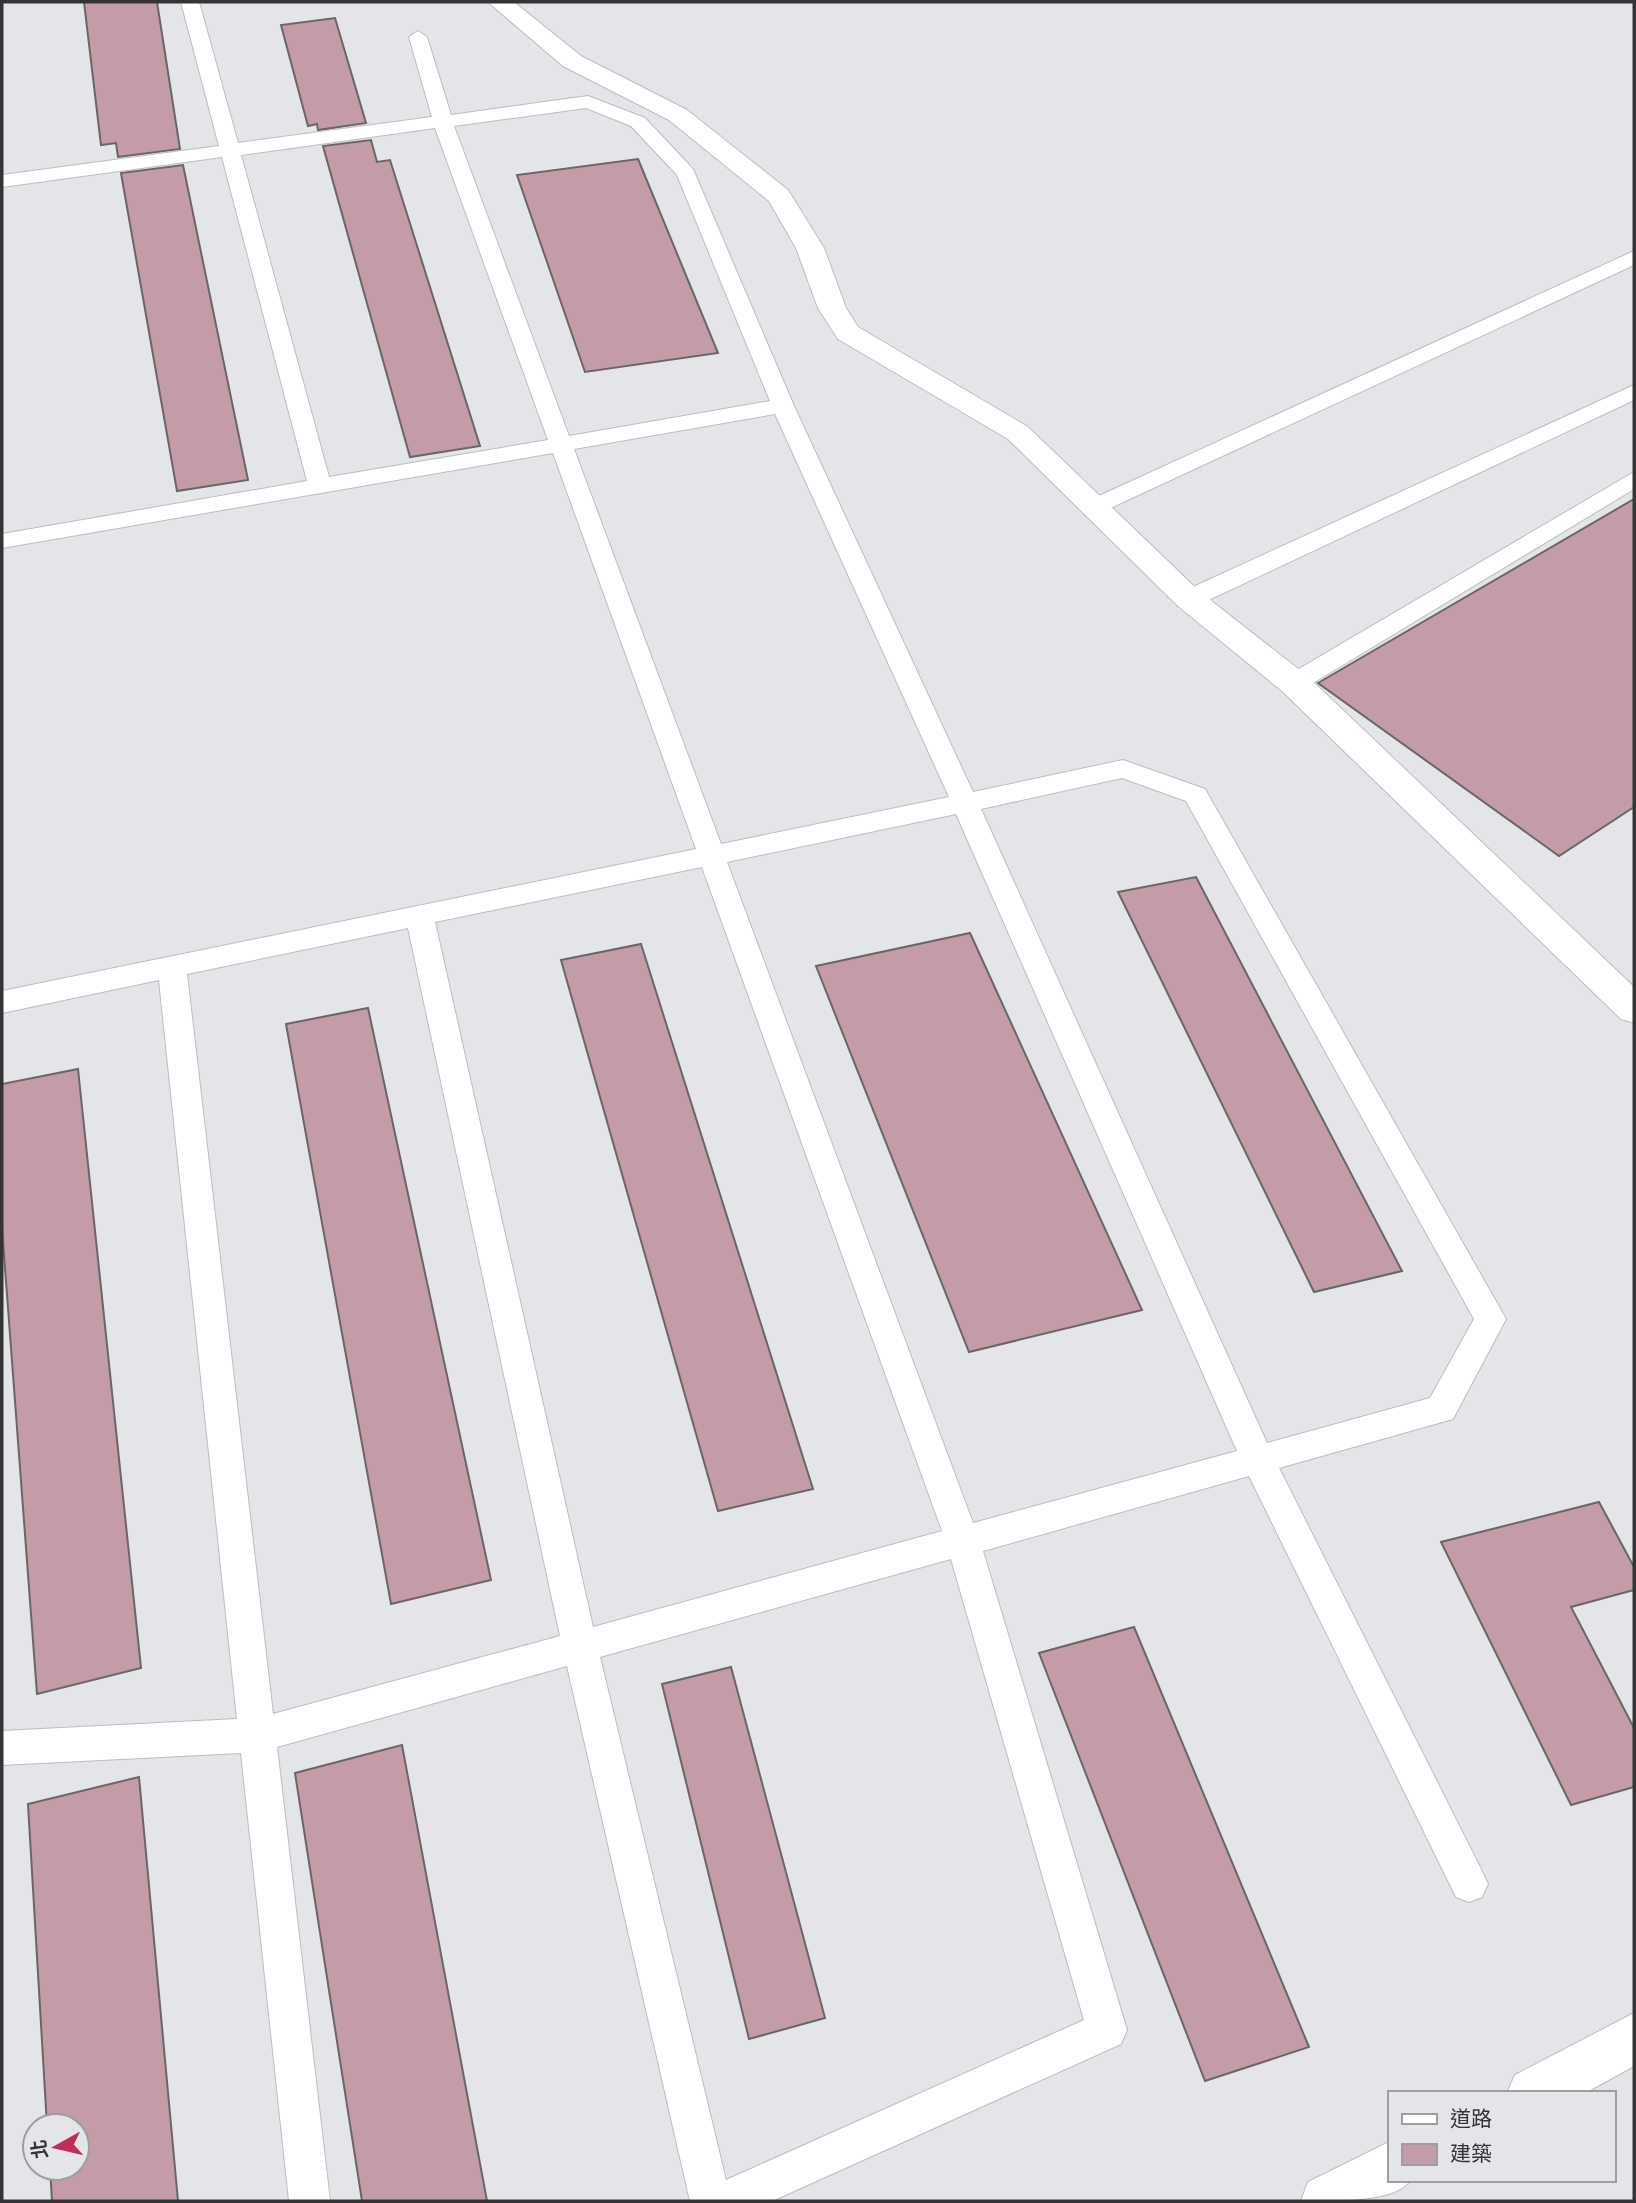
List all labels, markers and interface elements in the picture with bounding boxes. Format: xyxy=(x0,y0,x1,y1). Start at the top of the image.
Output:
legend xyxy=(1388,2091,1615,2182)
text: 道路 xyxy=(1450,2105,1492,2130)
north arrow xyxy=(21,2112,91,2182)
text: 北 xyxy=(26,2138,51,2160)
text: 建築 xyxy=(1450,2140,1492,2165)

